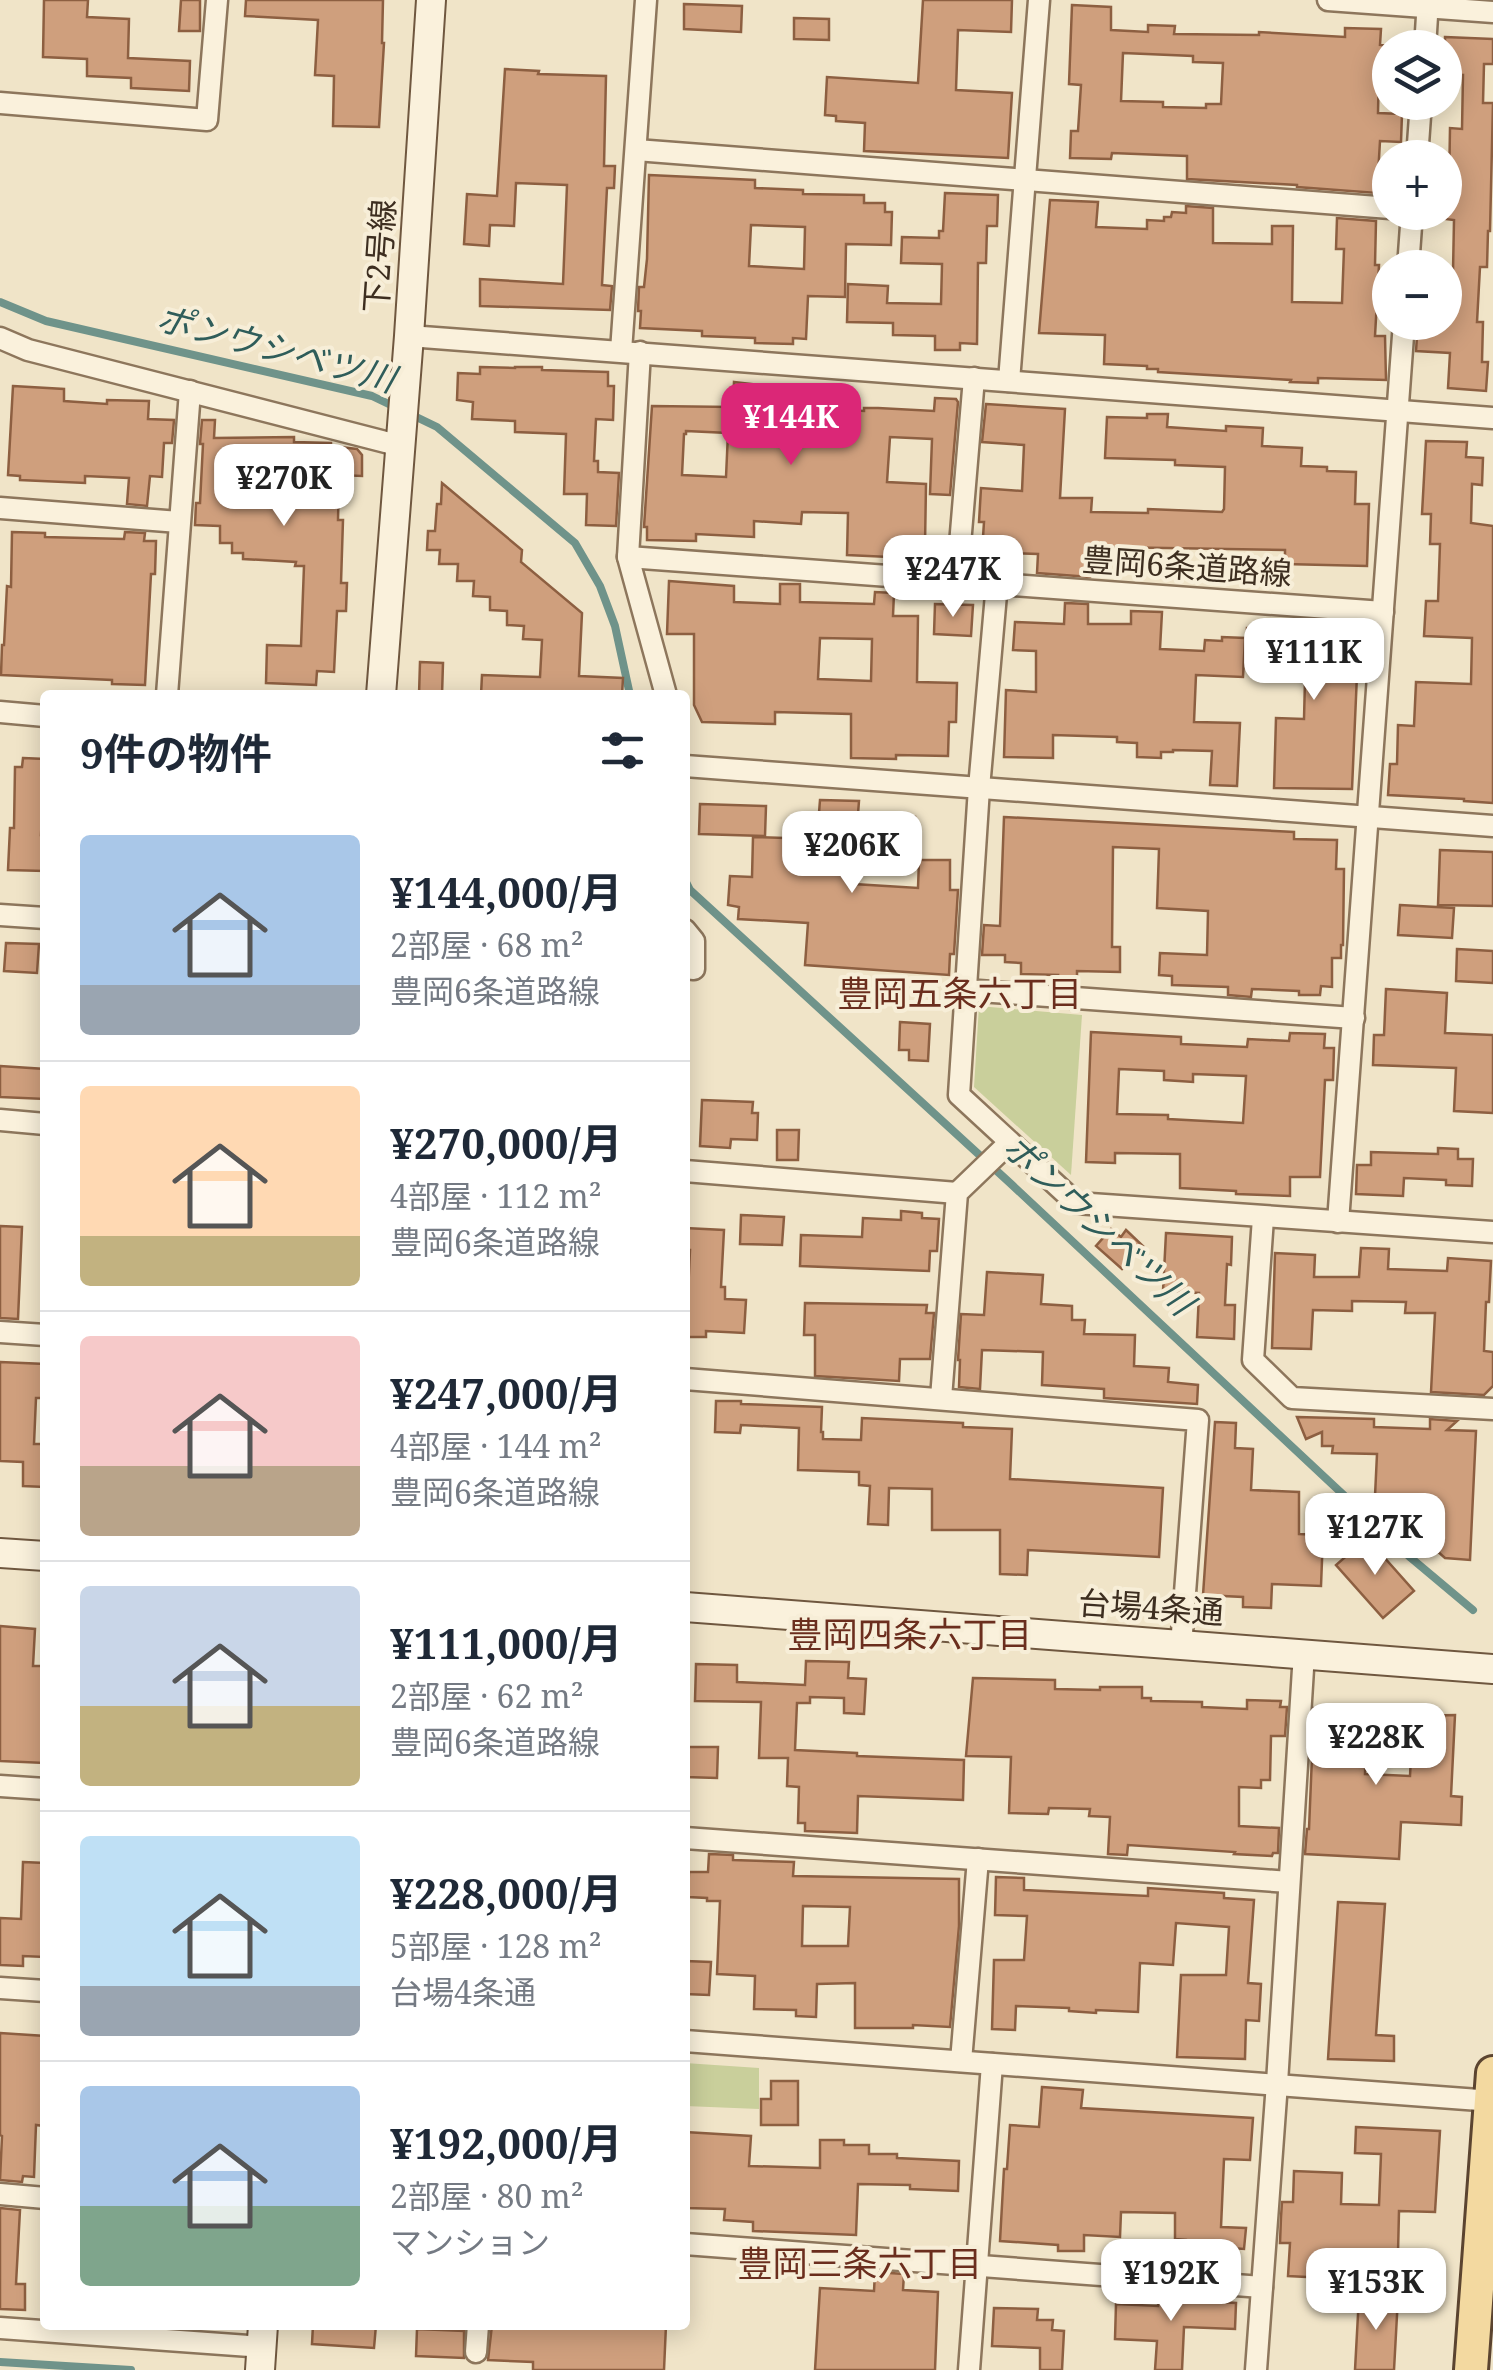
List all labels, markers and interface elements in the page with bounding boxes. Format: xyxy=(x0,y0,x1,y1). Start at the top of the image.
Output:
map controls xyxy=(1372,30,1462,340)
button: layers xyxy=(1372,30,1462,120)
button: + xyxy=(1372,140,1462,230)
street label: 下2号線 xyxy=(353,198,404,314)
button: − xyxy=(1372,250,1462,340)
water label: ポンウシベツ川 xyxy=(152,293,405,403)
pin: ¥144K xyxy=(721,383,861,468)
text: ¥144K xyxy=(743,394,839,437)
pin: ¥270K xyxy=(214,444,354,529)
text: ¥270K xyxy=(236,455,332,498)
pin: ¥247K xyxy=(883,535,1023,620)
street label: 豊岡6条道路線 xyxy=(1081,537,1293,594)
text: ¥247K xyxy=(905,546,1001,589)
pin: ¥111K xyxy=(1244,618,1384,703)
text: ¥111K xyxy=(1266,629,1362,672)
icon: filters xyxy=(595,723,650,778)
text: 9件の物件 xyxy=(80,724,272,781)
pin: ¥206K xyxy=(782,811,922,896)
text: ¥206K xyxy=(804,822,900,865)
text: ¥144,000/月 xyxy=(390,863,623,920)
icon: home xyxy=(160,875,280,995)
text: 2部屋 · 68 m² xyxy=(390,923,584,966)
text: 豊岡6条道路線 xyxy=(390,969,600,1012)
district label: 豊岡五条六丁目 xyxy=(837,969,1083,1016)
text: ¥270,000/月 xyxy=(390,1114,623,1171)
water label: ポンウシベツ川 xyxy=(993,1123,1208,1327)
icon: home xyxy=(160,1126,280,1246)
text: 4部屋 · 112 m² xyxy=(390,1174,602,1217)
text: 豊岡6条道路線 xyxy=(390,1220,600,1263)
text: ¥247,000/月 xyxy=(390,1364,623,1421)
icon: home xyxy=(160,1376,280,1496)
text: 4部屋 · 144 m² xyxy=(390,1424,602,1467)
text: 豊岡6条道路線 xyxy=(390,1470,600,1513)
pin: ¥127K xyxy=(1305,1493,1445,1578)
text: ¥127K xyxy=(1327,1504,1423,1547)
street label: 台場4条通 xyxy=(1077,1580,1225,1633)
district label: 豊岡四条六丁目 xyxy=(787,1610,1033,1657)
text: ¥111,000/月 xyxy=(390,1614,623,1671)
icon: home xyxy=(160,1626,280,1746)
text: 2部屋 · 62 m² xyxy=(390,1674,584,1717)
pin: ¥228K xyxy=(1306,1703,1446,1788)
text: ¥228K xyxy=(1328,1714,1424,1757)
text: 豊岡6条道路線 xyxy=(390,1720,600,1763)
text: ¥228,000/月 xyxy=(390,1864,623,1921)
icon: home xyxy=(160,1876,280,1996)
text: 5部屋 · 128 m² xyxy=(390,1924,602,1967)
text: 台場4条通 xyxy=(390,1970,536,2013)
text: ¥192,000/月 xyxy=(390,2114,623,2171)
icon: home xyxy=(160,2126,280,2246)
text: 2部屋 · 80 m² xyxy=(390,2174,584,2217)
text: マンション xyxy=(390,2220,550,2263)
district label: 豊岡三条六丁目 xyxy=(737,2239,983,2286)
pin: ¥192K xyxy=(1101,2239,1241,2324)
pin: ¥153K xyxy=(1306,2248,1446,2333)
text: ¥192K xyxy=(1123,2250,1219,2293)
text: ¥153K xyxy=(1328,2259,1424,2302)

